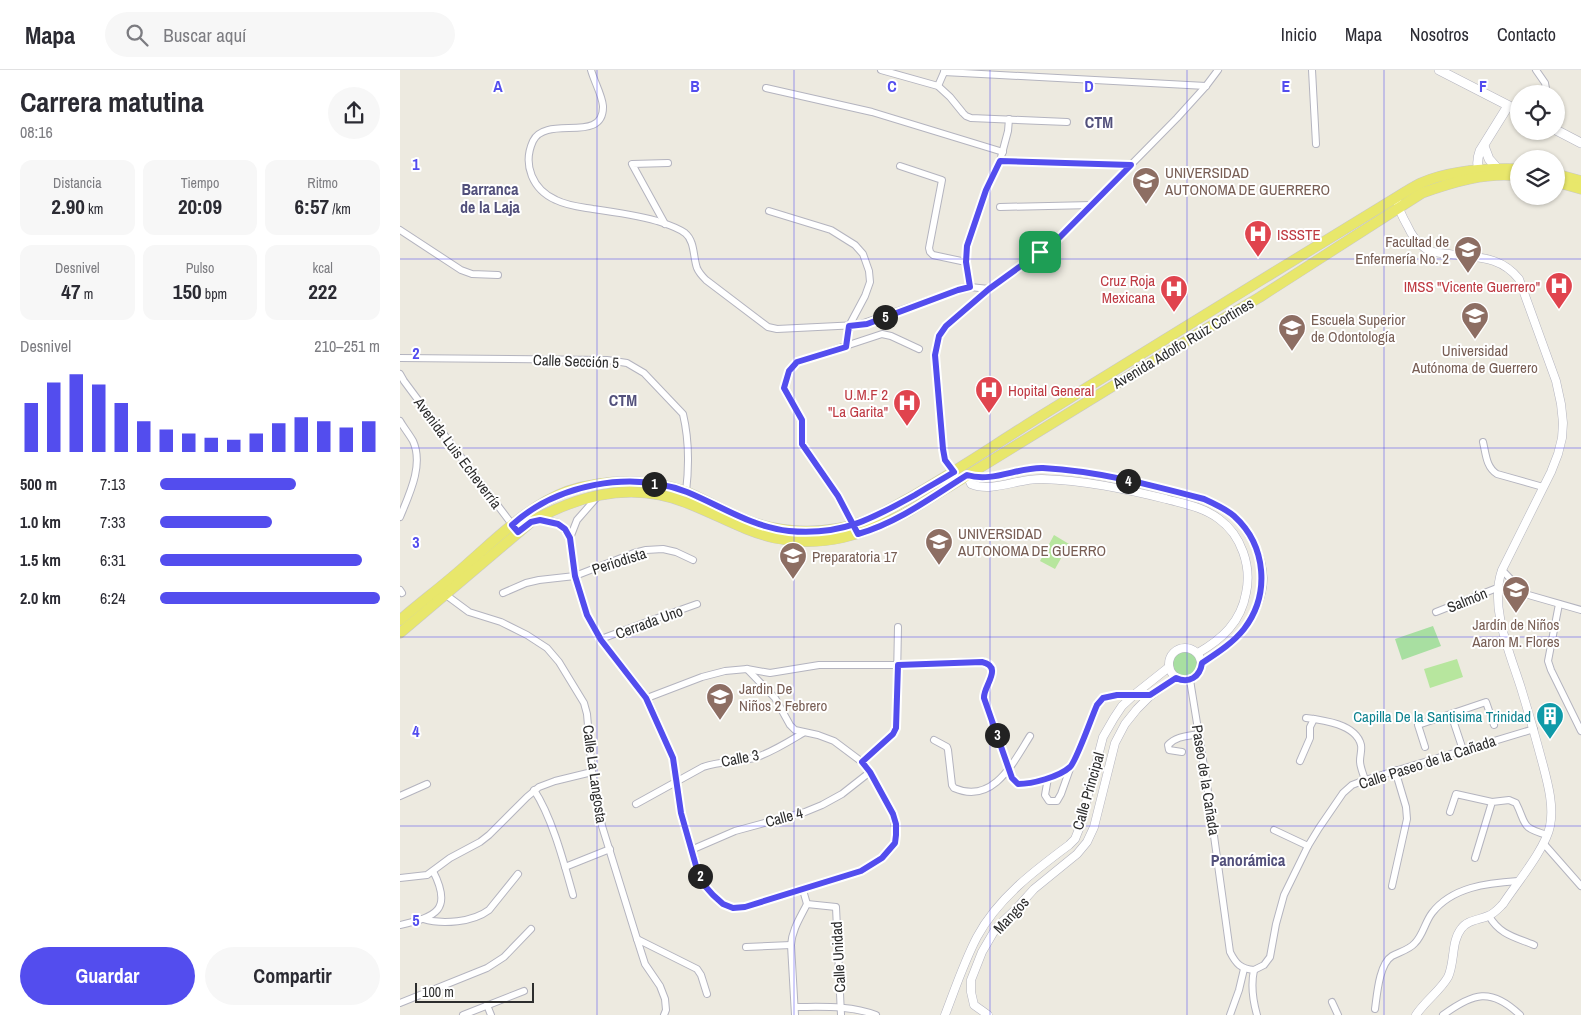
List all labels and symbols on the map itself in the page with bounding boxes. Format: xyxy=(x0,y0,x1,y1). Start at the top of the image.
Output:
text: A xyxy=(493,75,503,97)
text: B xyxy=(690,75,700,97)
text: C xyxy=(887,75,897,97)
text: D xyxy=(1084,75,1094,97)
text: E xyxy=(1282,75,1291,97)
text: F xyxy=(1479,75,1487,97)
district label: CTM xyxy=(1085,111,1113,133)
text: 1 xyxy=(412,153,420,175)
place label: UNIVERSIDAD AUTONOMA DE GUERRERO xyxy=(1164,162,1330,200)
school or university icon: UNIVERSIDAD AUTONOMA DE GUERRERO xyxy=(1131,166,1161,205)
district label: Barranca de la Laja xyxy=(460,178,521,218)
hospital icon: ISSSTE xyxy=(1243,219,1273,258)
place label: ISSSTE xyxy=(1277,224,1321,245)
pin xyxy=(1019,231,1061,273)
place label: Facultad de Enfermería No. 2 xyxy=(1355,231,1449,269)
school or university icon: Facultad de Enfermería No. 2 xyxy=(1453,235,1483,274)
place label: Cruz Roja Mexicana xyxy=(1100,270,1155,308)
hospital icon: IMSS "Vicente Guerrero" xyxy=(1544,271,1574,310)
hospital icon: Cruz Roja Mexicana xyxy=(1159,274,1189,313)
place label: IMSS "Vicente Guerrero" xyxy=(1404,276,1540,297)
street label: Avenida Adolfo Ruiz Cortines xyxy=(1108,292,1257,394)
school or university icon: Universidad Autónoma de Guerrero xyxy=(1460,301,1490,340)
pin: 5 xyxy=(872,304,898,330)
place label: Escuela Superior de Odontología xyxy=(1311,309,1405,347)
school or university icon: Escuela Superior de Odontología xyxy=(1277,313,1307,352)
place label: Universidad Autónoma de Guerrero xyxy=(1411,340,1538,378)
text: 2 xyxy=(412,342,420,364)
street label: Calle Sección 5 xyxy=(533,349,620,373)
hospital icon: Hopital General xyxy=(974,375,1004,414)
place label: Hopital General xyxy=(1008,380,1094,401)
place label: U.M.F 2 "La Garita" xyxy=(828,384,888,422)
hospital icon: U.M.F 2 "La Garita" xyxy=(892,388,922,427)
district label: CTM xyxy=(609,389,637,411)
street label: Avenida Luis Echeverría xyxy=(409,392,507,513)
pin: 4 xyxy=(1116,468,1140,494)
pin: 1 xyxy=(642,472,666,496)
place label: UNIVERSIDAD AUTONOMA DE GUERRO xyxy=(957,523,1106,561)
school or university icon: UNIVERSIDAD AUTONOMA DE GUERRO xyxy=(924,527,954,566)
text: 3 xyxy=(412,531,420,553)
school or university icon: Preparatoria 17 xyxy=(778,541,808,580)
street label: Periodista xyxy=(589,542,649,580)
place label: Preparatoria 17 xyxy=(812,546,898,567)
school or university icon: Jardín de Niños Aaron M. Flores xyxy=(1501,575,1531,614)
street label: Salmón xyxy=(1444,582,1490,618)
street label: Cerrada Uno xyxy=(612,600,686,644)
place label: Jardín de Niños Aaron M. Flores xyxy=(1471,614,1560,652)
place label: Jardin De Niños 2 Febrero xyxy=(739,678,827,716)
school or university icon: Jardin De Niños 2 Febrero xyxy=(705,682,735,721)
building icon: Capilla De la Santisima Trinidad xyxy=(1535,701,1565,740)
place label: Capilla De la Santisima Trinidad xyxy=(1353,706,1531,727)
text: 4 xyxy=(412,720,420,742)
pin: 3 xyxy=(984,722,1010,748)
street label: Calle La Langosta xyxy=(578,723,612,825)
street label: Paseo de la Cañada xyxy=(1187,723,1225,837)
street label: Calle Paseo de la Cañada xyxy=(1356,730,1498,794)
street label: Calle 3 xyxy=(719,744,761,772)
street label: Calle Principal xyxy=(1067,750,1109,832)
street label: Calle 4 xyxy=(763,802,805,832)
district label: Panorámica xyxy=(1211,849,1286,871)
pin: 2 xyxy=(688,864,712,888)
street label: Mangos xyxy=(988,892,1034,938)
text: 5 xyxy=(412,909,420,931)
street label: Calle Unidad xyxy=(826,921,850,993)
scale bar xyxy=(415,980,534,1003)

